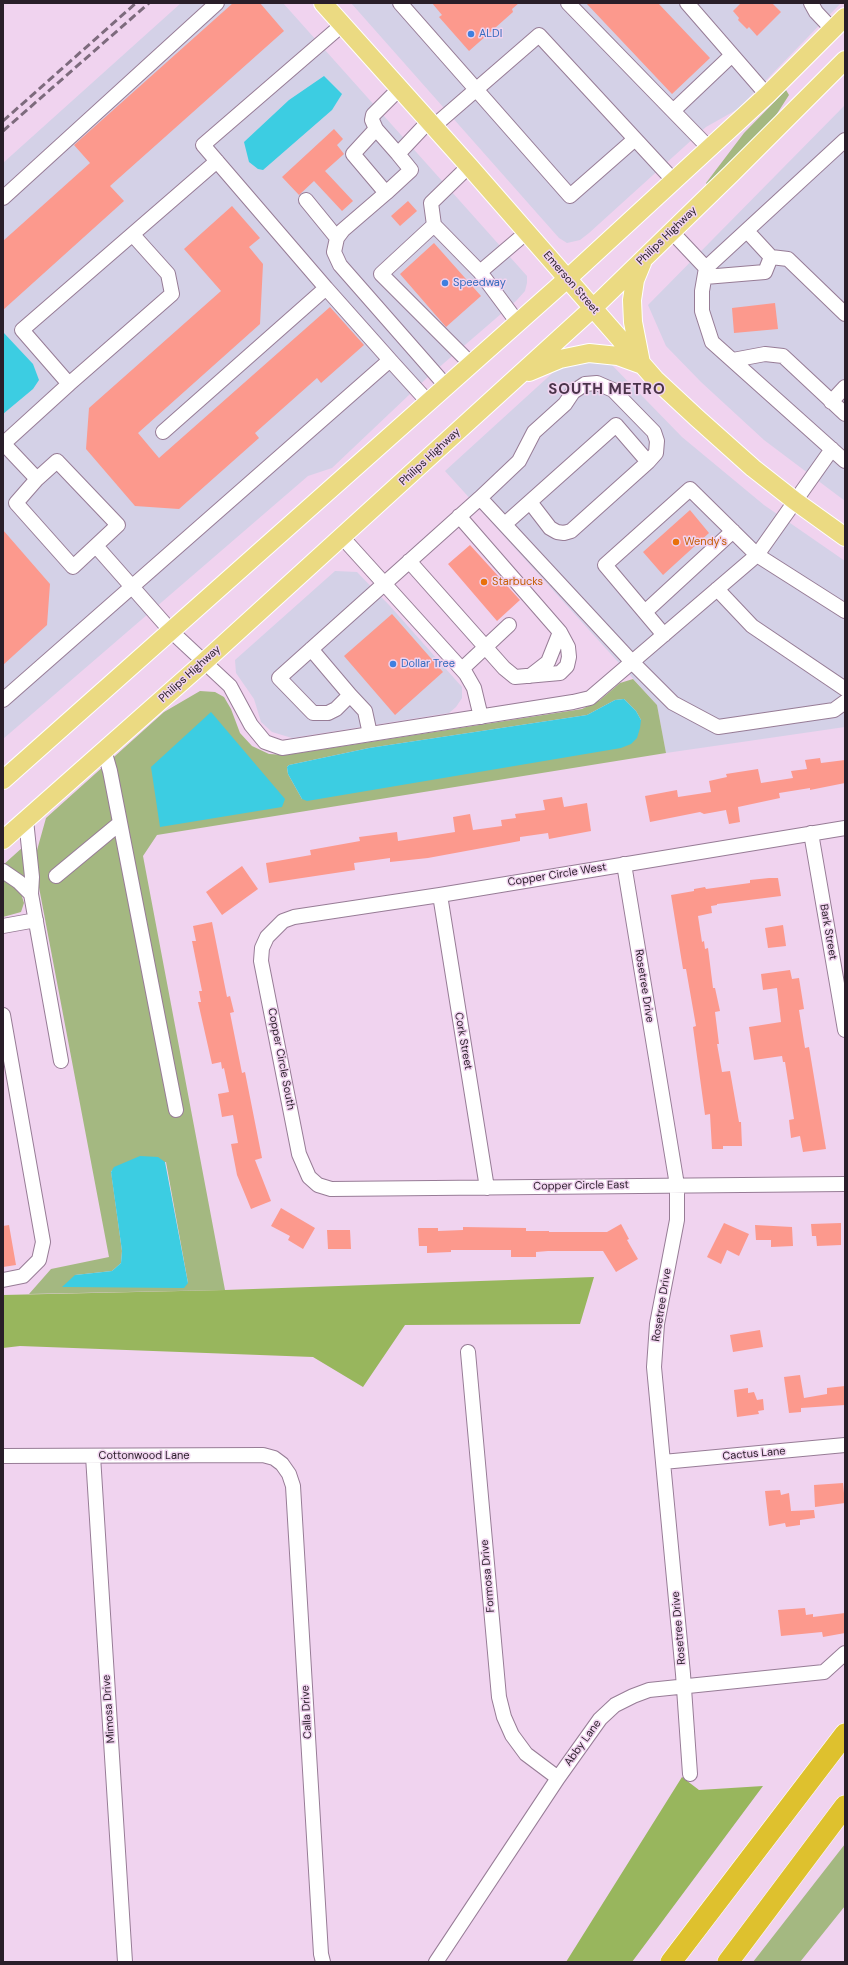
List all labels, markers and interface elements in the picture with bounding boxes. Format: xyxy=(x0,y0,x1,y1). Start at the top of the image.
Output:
place label: ALDI xyxy=(479,27,502,41)
marker: ALDI xyxy=(466,29,476,39)
street label: Philips Highway xyxy=(634,204,700,268)
street label: Emerson Street xyxy=(540,249,602,317)
place label: Speedway xyxy=(453,276,506,290)
marker: Speedway xyxy=(440,278,450,288)
district label: SOUTH METRO xyxy=(548,381,666,399)
street label: Philips Highway xyxy=(397,425,463,489)
place label: Wendy's xyxy=(684,535,727,549)
marker: Wendy's xyxy=(671,537,681,547)
place label: Starbucks xyxy=(492,575,543,589)
marker: Starbucks xyxy=(479,577,489,587)
street label: Philips Highway xyxy=(156,643,224,705)
place label: Dollar Tree xyxy=(401,657,455,671)
marker: Dollar Tree xyxy=(388,659,398,669)
street label: Copper Circle West xyxy=(507,861,607,889)
street label: Bark Street xyxy=(817,903,839,961)
street label: Rosetree Drive xyxy=(632,948,656,1024)
street label: Copper Circle South xyxy=(265,1007,297,1111)
street label: Cork Street xyxy=(451,1011,475,1071)
street label: Copper Circle East xyxy=(533,1179,629,1193)
street label: Rosetree Drive xyxy=(650,1267,674,1343)
street label: Cactus Lane xyxy=(722,1445,786,1463)
street label: Cottonwood Lane xyxy=(99,1449,189,1463)
street label: Formosa Drive xyxy=(478,1539,498,1613)
street label: Rosetree Drive xyxy=(669,1591,689,1665)
street label: Mimosa Drive xyxy=(100,1674,118,1744)
street label: Calla Drive xyxy=(299,1685,315,1739)
street label: Abby Lane xyxy=(562,1717,604,1769)

